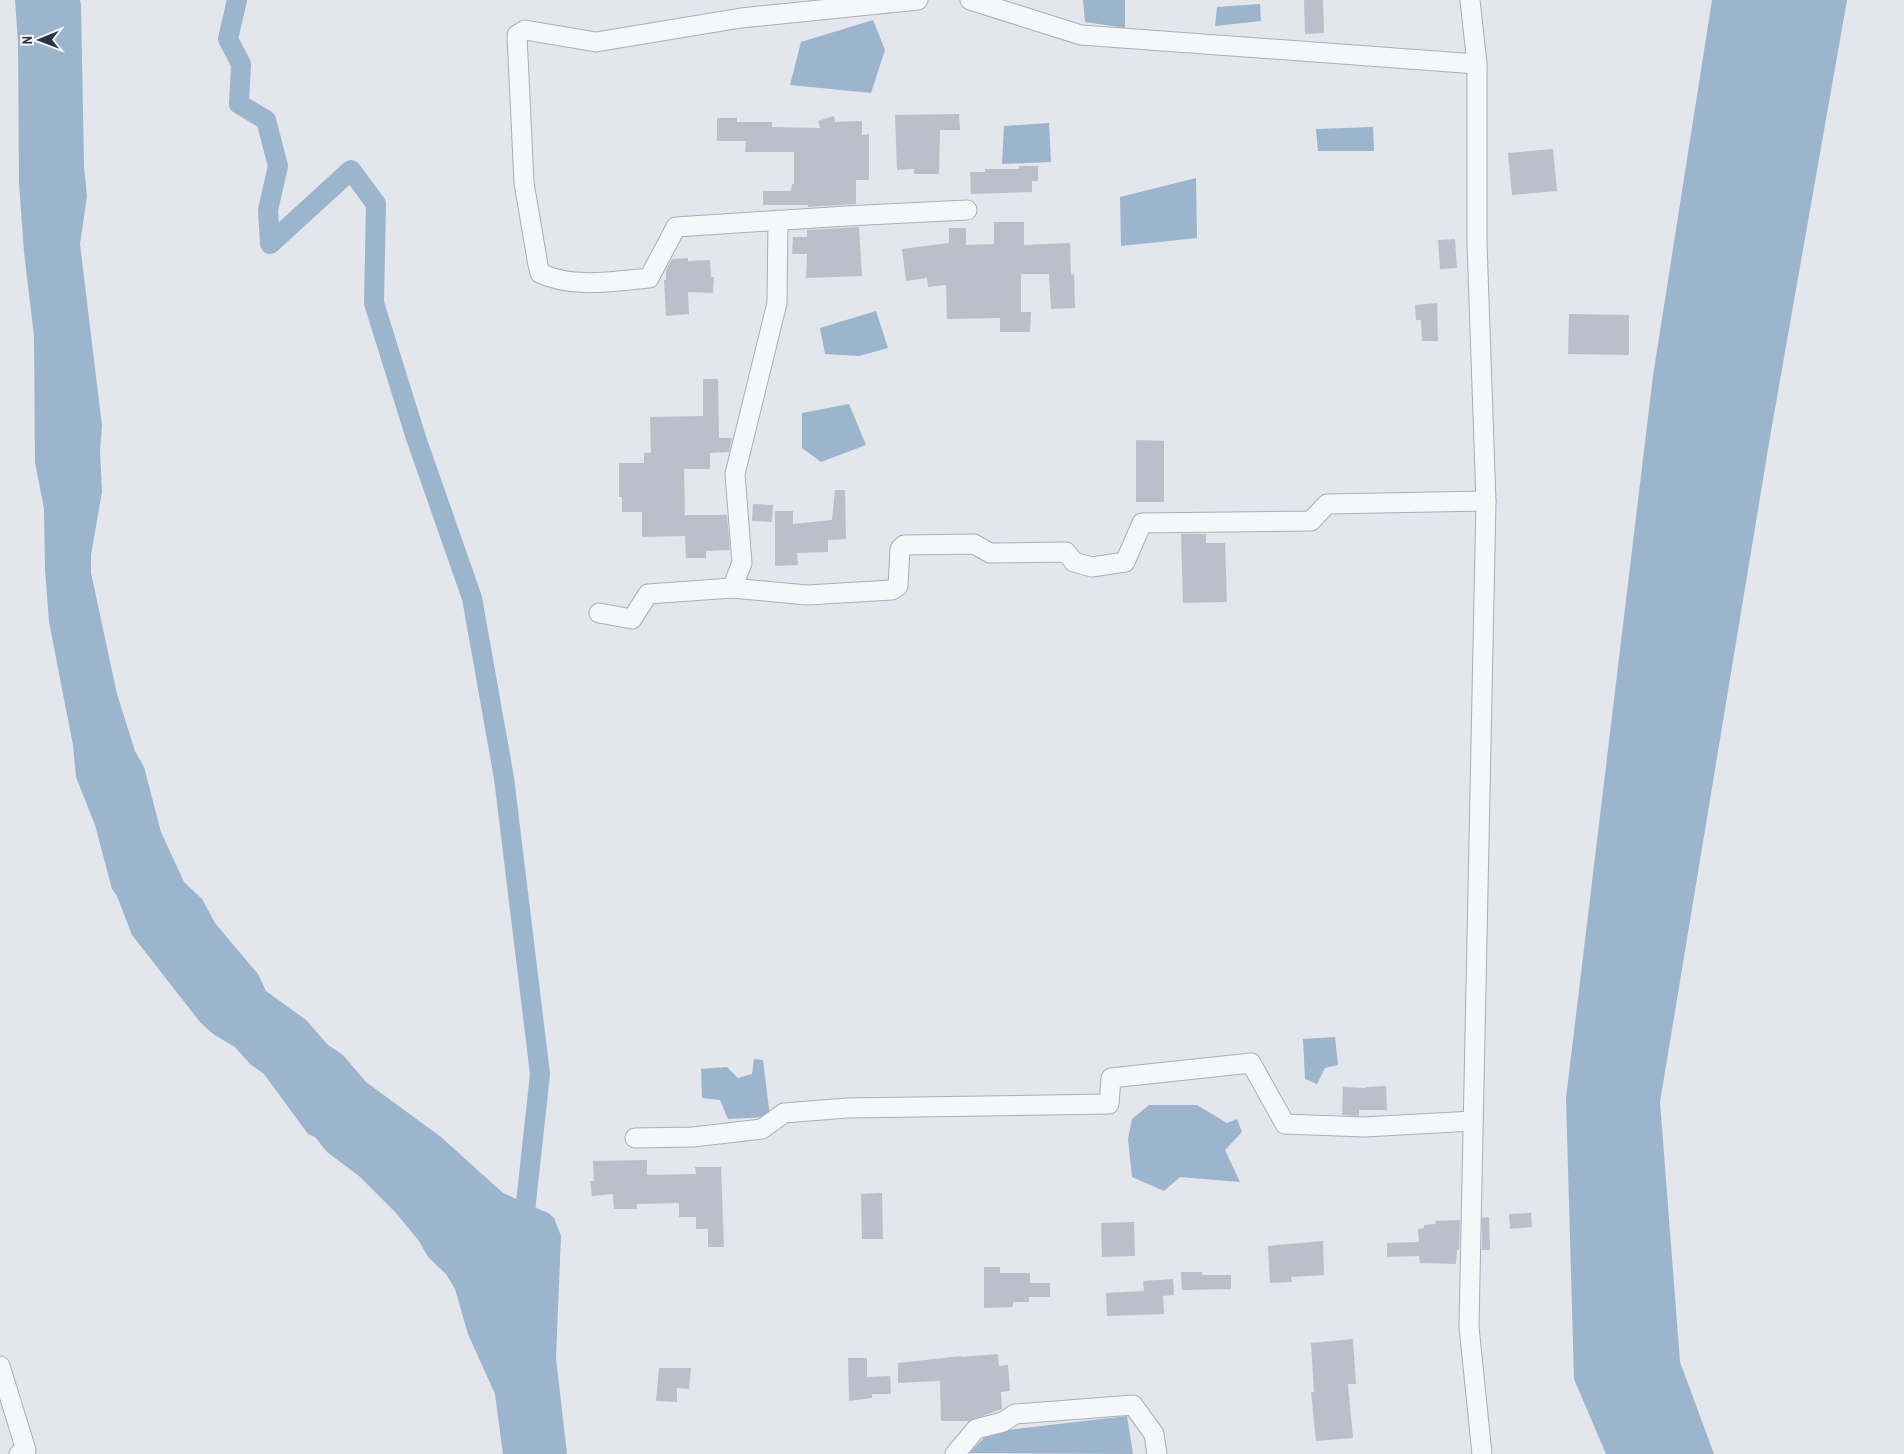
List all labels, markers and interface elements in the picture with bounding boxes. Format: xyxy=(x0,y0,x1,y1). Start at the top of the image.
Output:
north arrow xyxy=(15,15,65,65)
text: N xyxy=(18,36,36,45)

